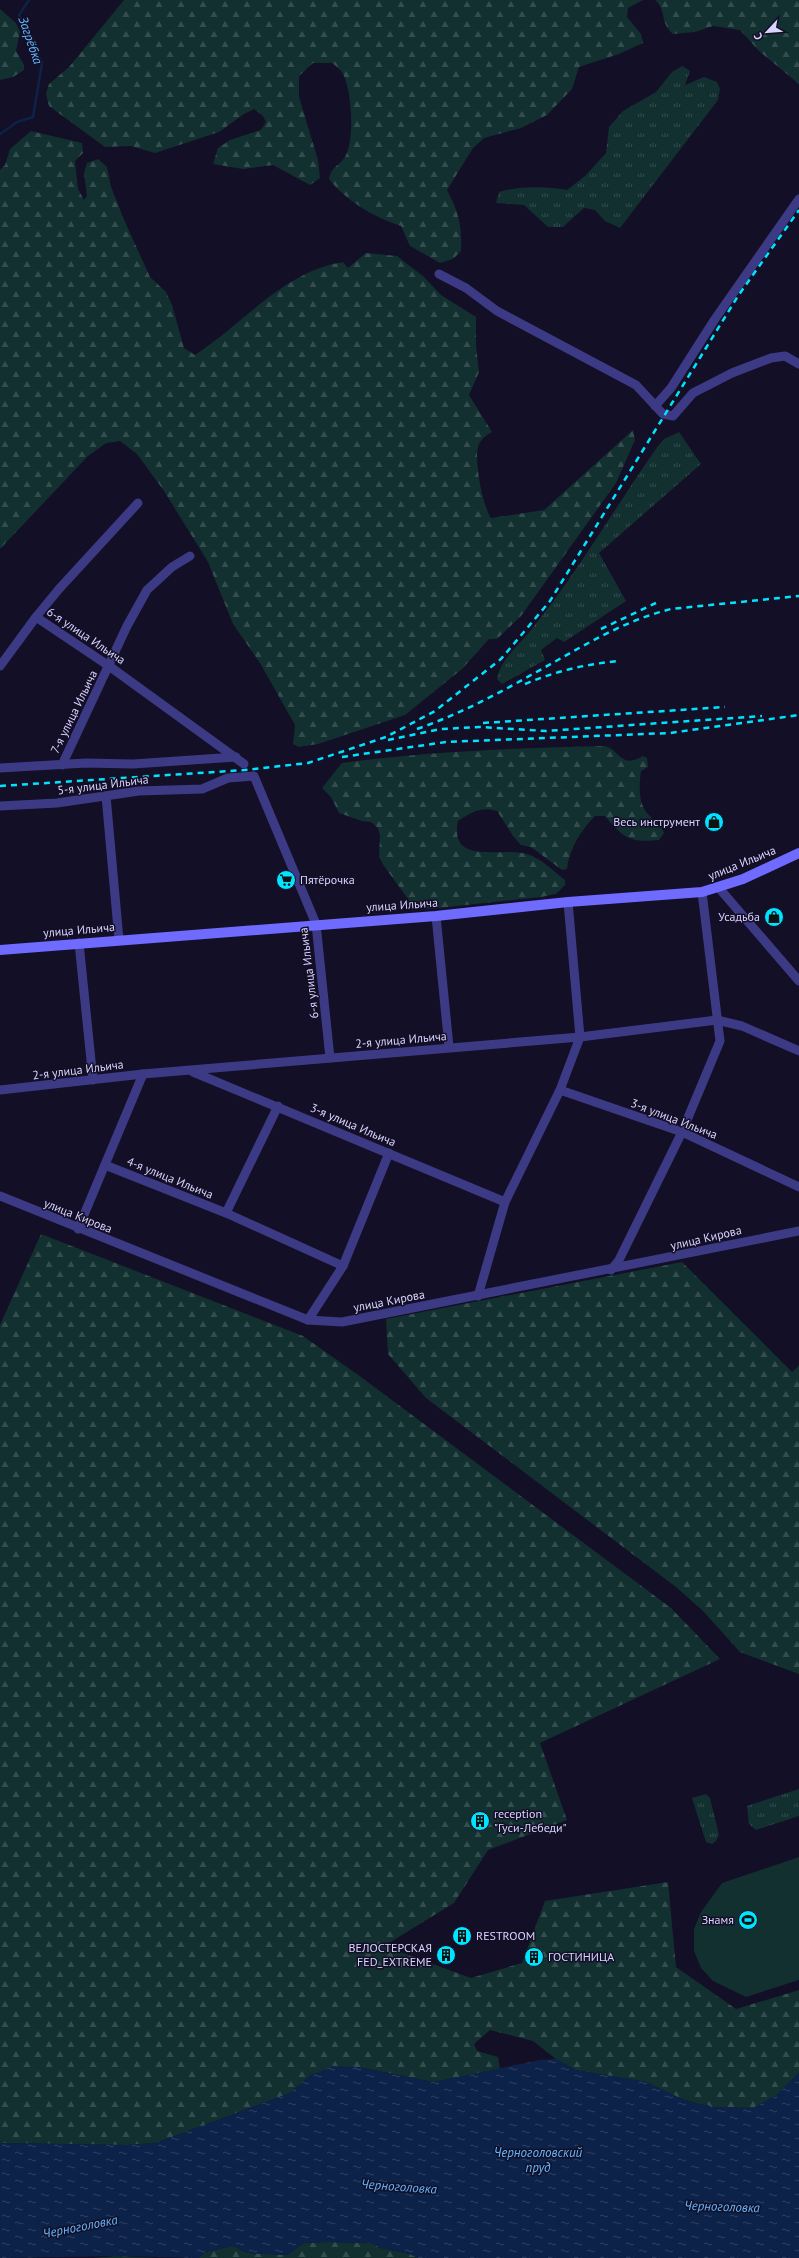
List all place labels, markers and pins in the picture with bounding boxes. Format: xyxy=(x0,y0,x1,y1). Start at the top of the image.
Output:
shop icon: Весь инструмент xyxy=(703,811,725,833)
place label: Весь инструмент xyxy=(613,814,700,829)
supermarket icon: Пятёрочка xyxy=(275,869,297,891)
place label: Пятёрочка xyxy=(300,872,355,887)
shop icon: Усадьба xyxy=(763,906,785,928)
place label: Усадьба xyxy=(718,909,760,924)
place label: reception "Гуси-Лебеди" xyxy=(494,1806,567,1835)
building icon: reception "Гуси-Лебеди" xyxy=(469,1810,491,1832)
sports icon: Знамя xyxy=(737,1909,759,1931)
place label: Знамя xyxy=(702,1912,734,1927)
building icon: RESTROOM xyxy=(451,1925,473,1947)
place label: RESTROOM xyxy=(476,1928,535,1943)
place label: ВЕЛОСТЕРСКАЯ FED_EXTREME xyxy=(349,1940,432,1969)
building icon: ВЕЛОСТЕРСКАЯ FED_EXTREME xyxy=(435,1944,457,1966)
building icon: ГОСТИНИЦА xyxy=(523,1946,545,1968)
place label: ГОСТИНИЦА xyxy=(548,1949,614,1964)

